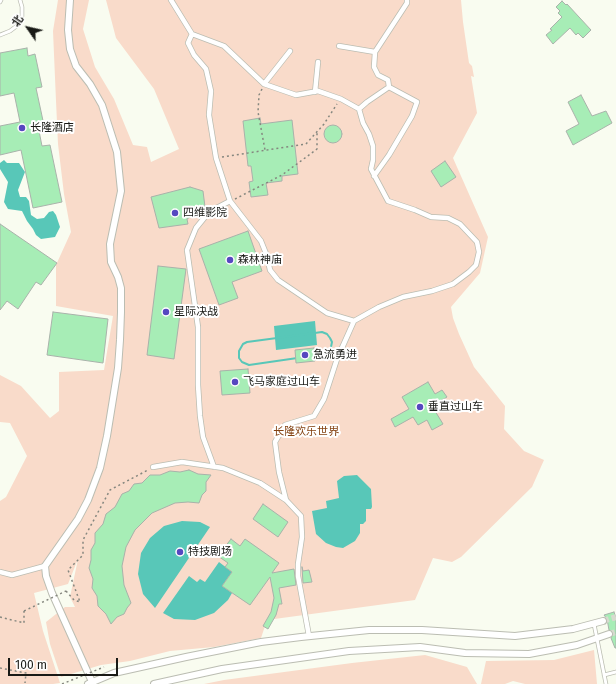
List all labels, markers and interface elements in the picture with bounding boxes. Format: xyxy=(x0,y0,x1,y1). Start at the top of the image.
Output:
north arrow xyxy=(8,8,48,48)
text: 北 xyxy=(9,13,26,29)
place label: 长隆酒店 xyxy=(30,121,74,135)
marker: 长隆酒店 xyxy=(17,123,27,133)
place label: 四维影院 xyxy=(183,206,227,220)
marker: 四维影院 xyxy=(170,208,180,218)
place label: 森林神庙 xyxy=(238,253,282,267)
marker: 森林神庙 xyxy=(225,255,235,265)
place label: 星际决战 xyxy=(174,305,218,319)
marker: 星际决战 xyxy=(161,307,171,317)
place label: 急流勇进 xyxy=(313,348,357,362)
marker: 急流勇进 xyxy=(300,350,310,360)
place label: 飞马家庭过山车 xyxy=(243,375,320,389)
marker: 飞马家庭过山车 xyxy=(230,377,240,387)
place label: 垂直过山车 xyxy=(428,400,483,414)
marker: 垂直过山车 xyxy=(415,402,425,412)
park label: 长隆欢乐世界 xyxy=(273,425,339,439)
place label: 特技剧场 xyxy=(188,545,232,559)
marker: 特技剧场 xyxy=(175,547,185,557)
scale bar xyxy=(10,650,120,676)
text: 100 m xyxy=(15,658,47,672)

